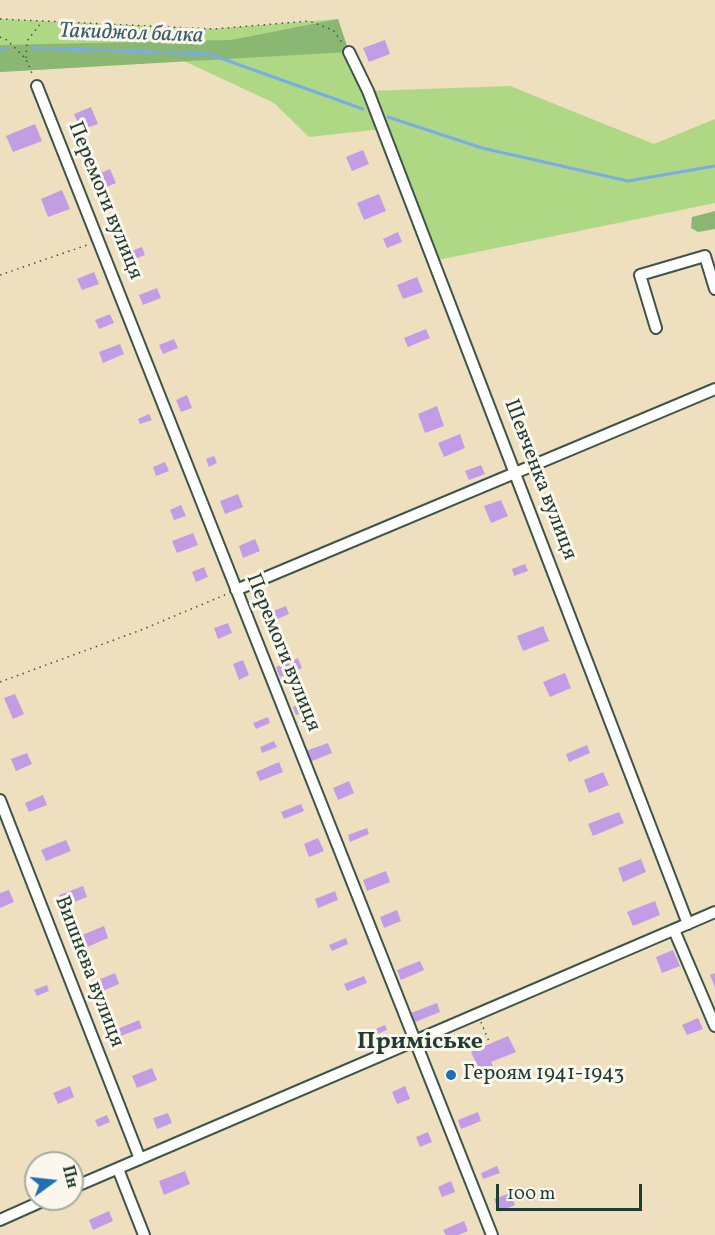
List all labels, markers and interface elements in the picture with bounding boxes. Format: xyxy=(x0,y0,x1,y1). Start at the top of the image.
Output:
water label: Такиджол балка xyxy=(58,19,204,51)
street label: Перемоги вулиця xyxy=(61,118,147,284)
street label: Шевченка вулиця xyxy=(497,396,581,564)
street label: Перемоги вулиця xyxy=(239,570,325,736)
street label: Вишнева вулиця xyxy=(48,893,128,1051)
district label: Приміське xyxy=(357,1030,483,1058)
place label: Героям 1941-1943 xyxy=(463,1062,624,1088)
marker: Героям 1941-1943 xyxy=(444,1068,458,1082)
north arrow xyxy=(24,1151,84,1211)
text: Пн xyxy=(56,1163,83,1191)
scale bar xyxy=(499,1172,644,1210)
text: 100 m xyxy=(507,1182,556,1207)

